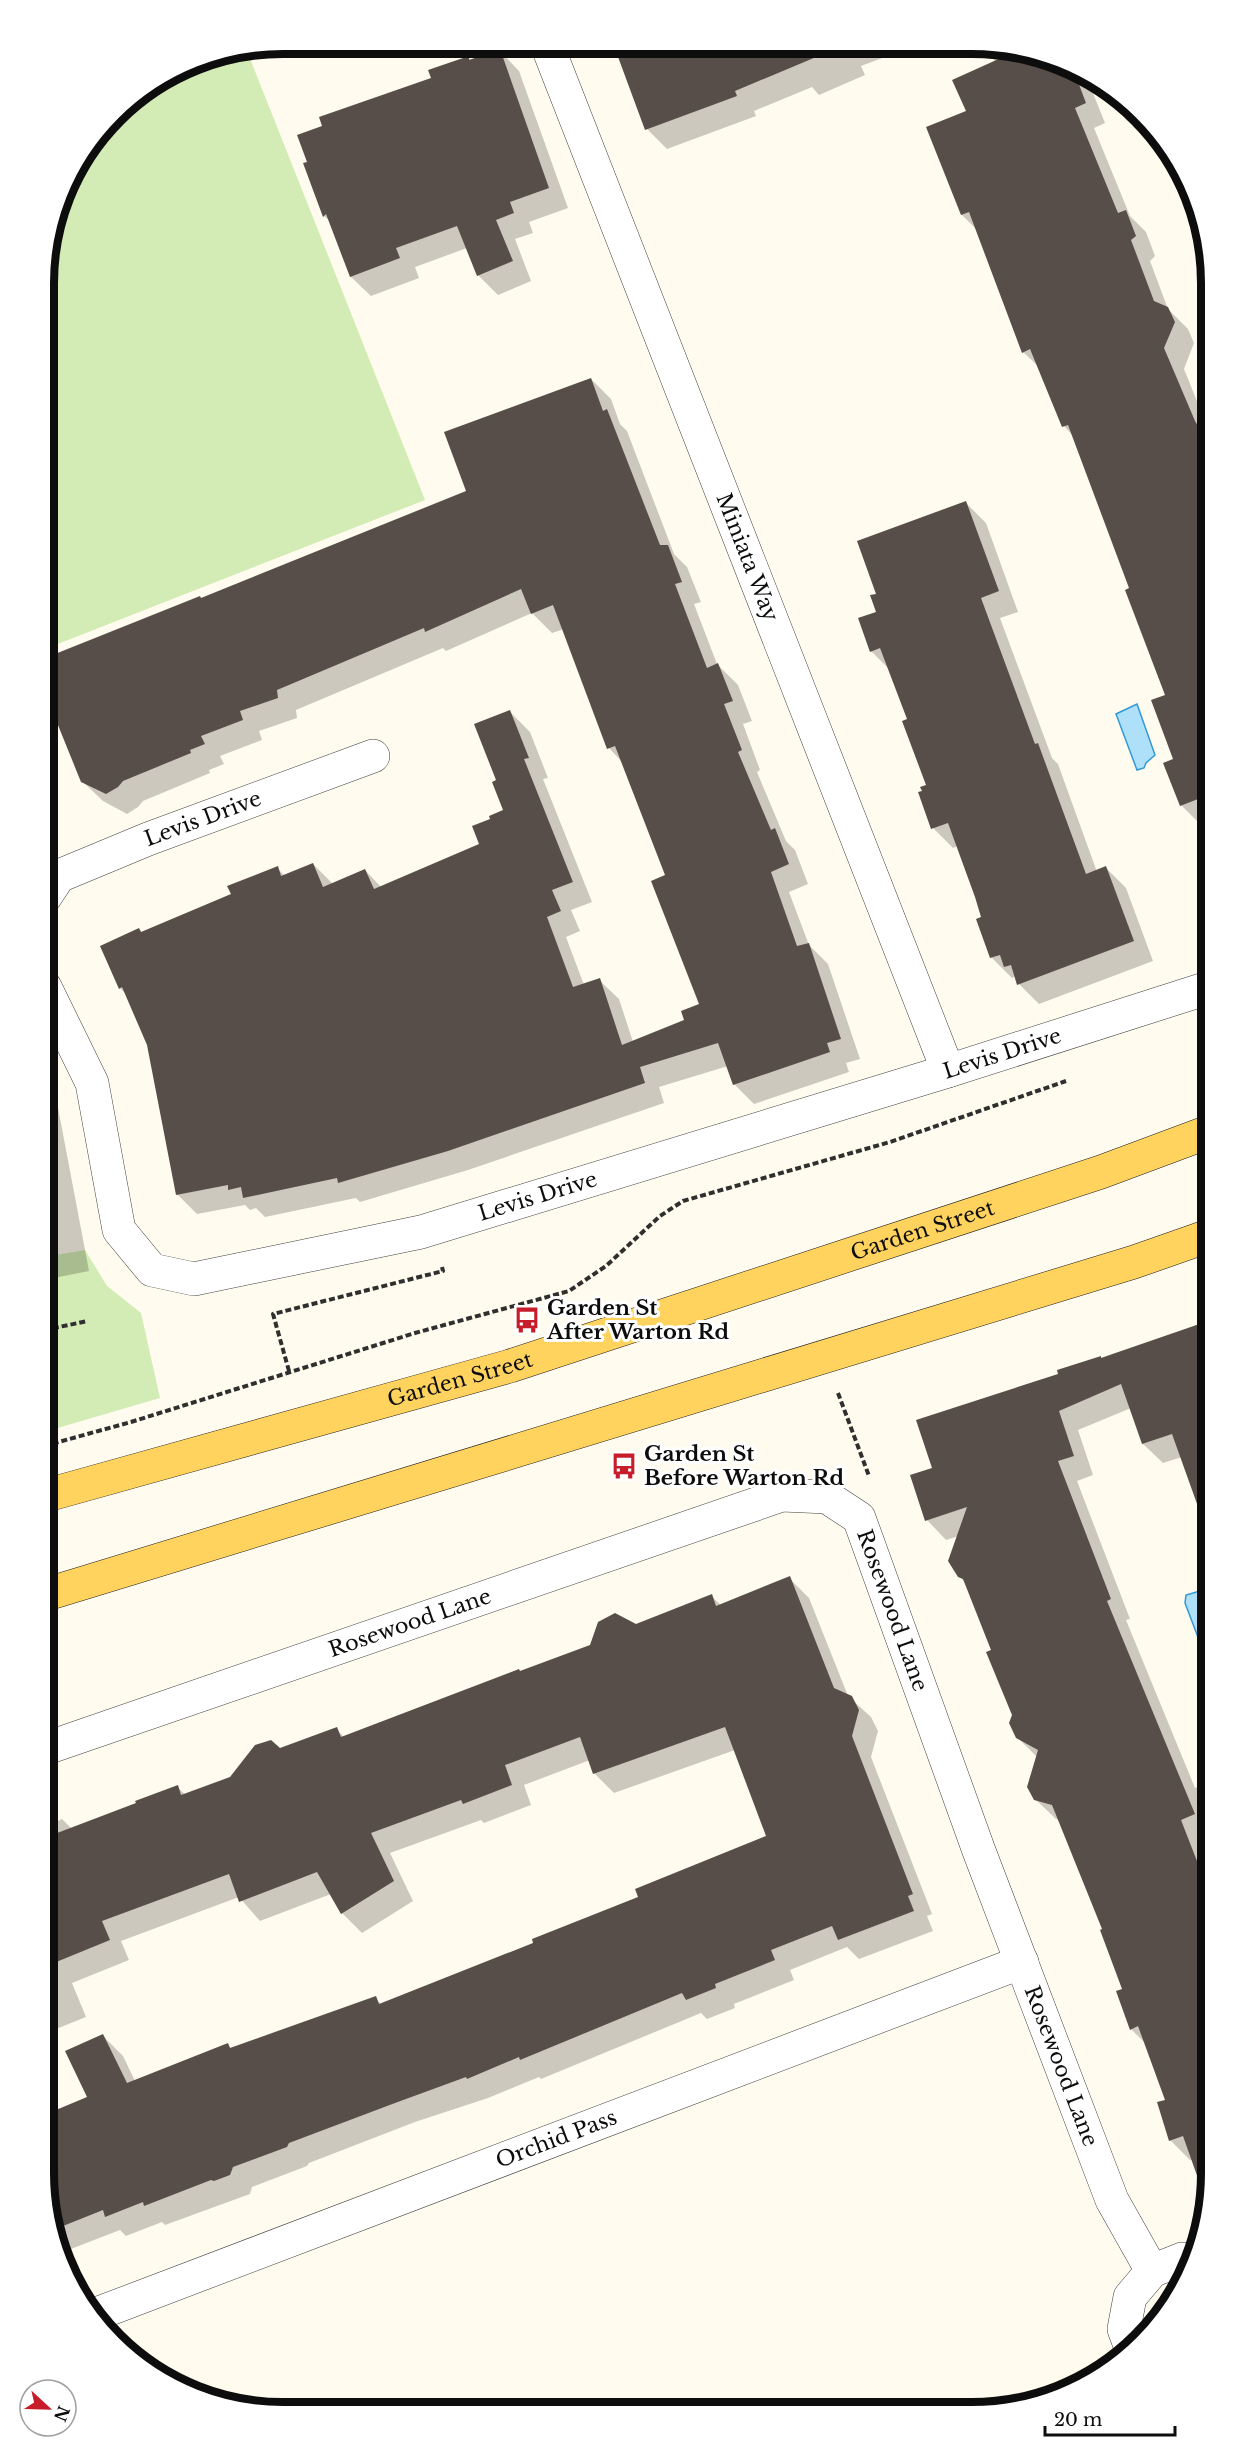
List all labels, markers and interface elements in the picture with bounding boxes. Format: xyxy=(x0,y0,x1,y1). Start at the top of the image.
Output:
street label: Miniata Way xyxy=(710,489,784,626)
street label: Levis Drive xyxy=(141,785,265,852)
street label: Levis Drive xyxy=(940,1023,1065,1085)
street label: Levis Drive xyxy=(475,1166,600,1227)
street label: Garden Street xyxy=(847,1195,998,1266)
place label: Garden St After Warton Rd xyxy=(546,1295,730,1345)
bus stop icon: Garden St After Warton Rd xyxy=(512,1305,542,1335)
street label: Garden Street xyxy=(385,1346,536,1413)
place label: Garden St Before Warton Rd xyxy=(644,1441,844,1491)
bus stop icon: Garden St Before Warton Rd xyxy=(609,1451,639,1481)
street label: Rosewood Lane xyxy=(851,1526,933,1695)
street label: Rosewood Lane xyxy=(325,1583,495,1663)
street label: Rosewood Lane xyxy=(1019,1982,1103,2150)
street label: Orchid Pass xyxy=(492,2104,621,2174)
north arrow xyxy=(18,2378,78,2438)
scale bar xyxy=(1045,2399,1176,2437)
text: N xyxy=(50,2403,74,2424)
text: 20 m xyxy=(1054,2409,1102,2431)

